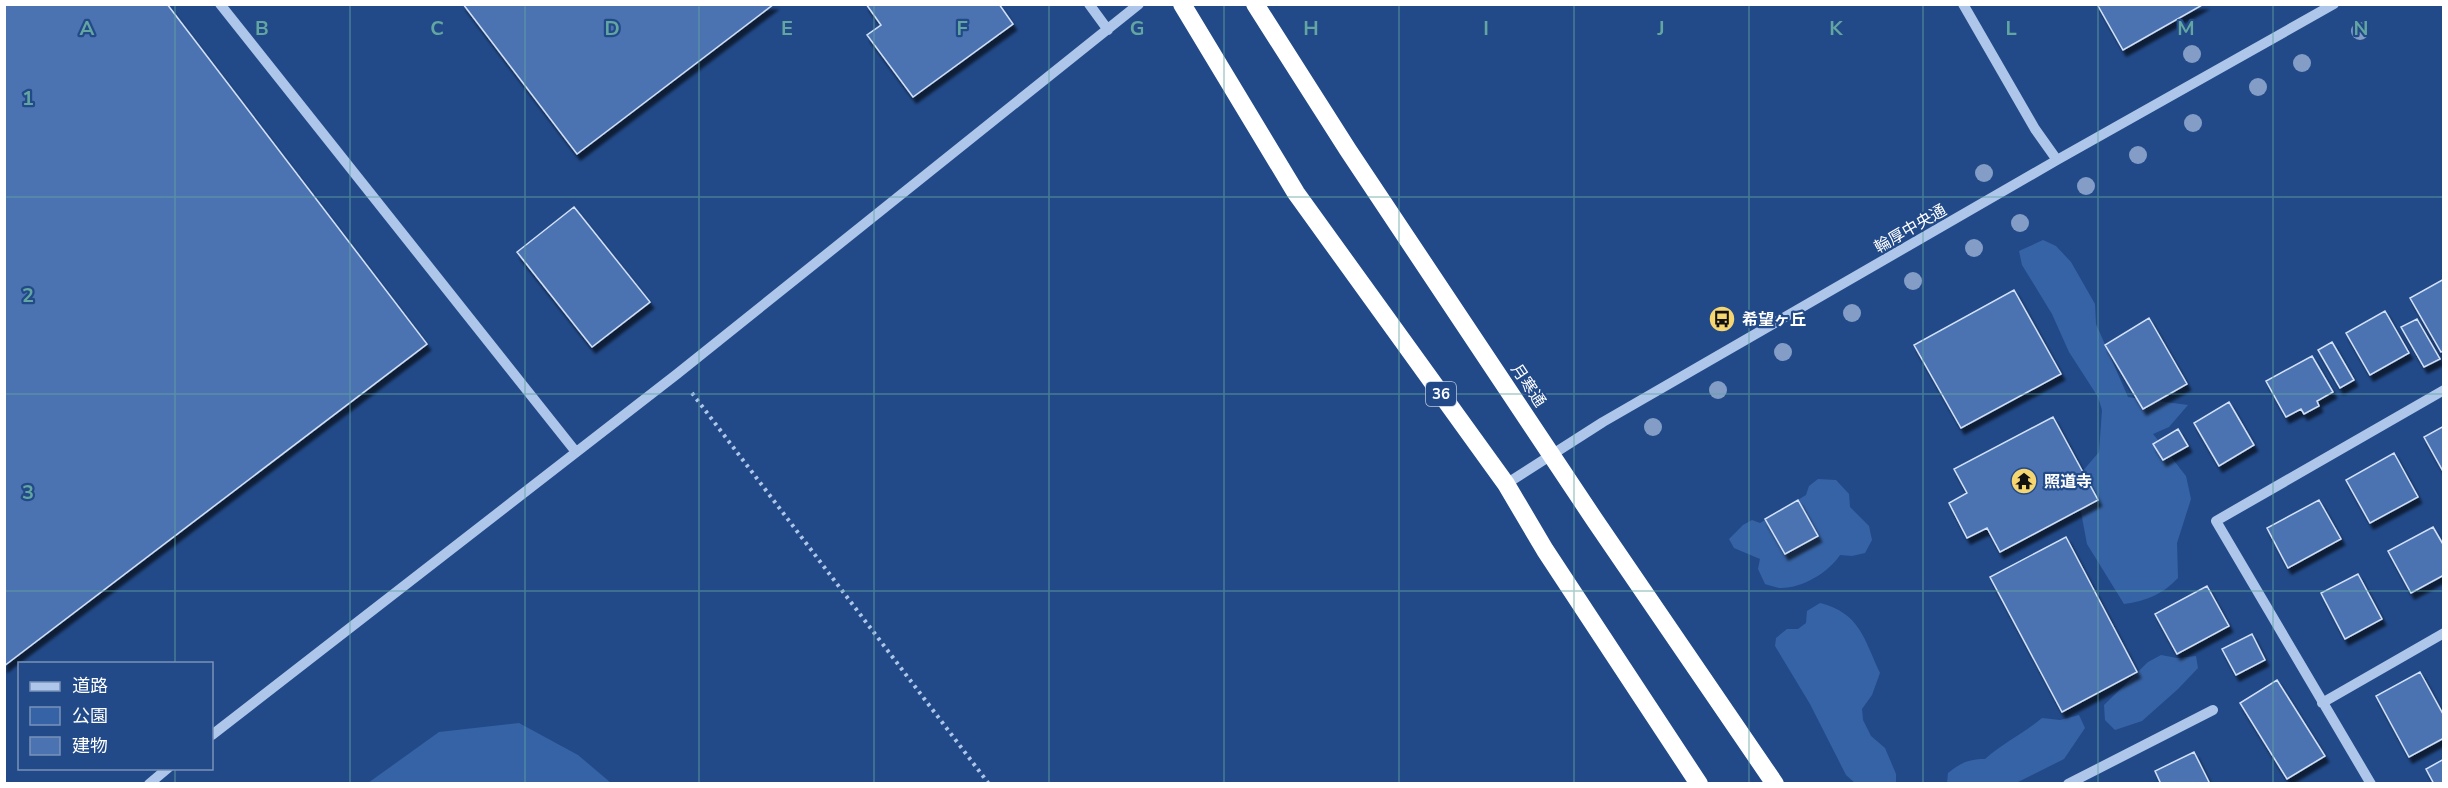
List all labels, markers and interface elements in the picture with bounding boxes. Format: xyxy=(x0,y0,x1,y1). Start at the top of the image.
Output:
text: A xyxy=(80,15,95,42)
text: B xyxy=(255,15,269,42)
text: C xyxy=(430,15,444,42)
text: D xyxy=(604,15,620,42)
text: E xyxy=(781,15,793,42)
text: F xyxy=(956,15,968,42)
text: G xyxy=(1130,15,1144,42)
text: H xyxy=(1303,15,1319,42)
text: I xyxy=(1483,15,1489,42)
text: J xyxy=(1656,15,1665,42)
text: K xyxy=(1829,15,1843,42)
text: L xyxy=(2005,15,2017,42)
text: M xyxy=(2177,15,2195,42)
text: N xyxy=(2354,15,2368,42)
text: 1 xyxy=(22,85,34,112)
street label: 輪厚中央通 xyxy=(1870,199,1951,258)
text: 2 xyxy=(22,282,34,309)
bus stop icon: 希望ヶ丘 xyxy=(1707,304,1737,334)
place label: 希望ヶ丘 xyxy=(1742,309,1806,331)
street label: 月寒通 xyxy=(1506,360,1551,412)
road number: 36 xyxy=(1426,382,1456,406)
temple icon: 照道寺 xyxy=(2009,466,2039,496)
place label: 照道寺 xyxy=(2044,471,2092,493)
text: 3 xyxy=(22,479,34,506)
legend xyxy=(18,662,213,770)
text: 道路 xyxy=(72,674,108,698)
text: 公園 xyxy=(72,704,108,728)
text: 建物 xyxy=(72,734,108,758)

